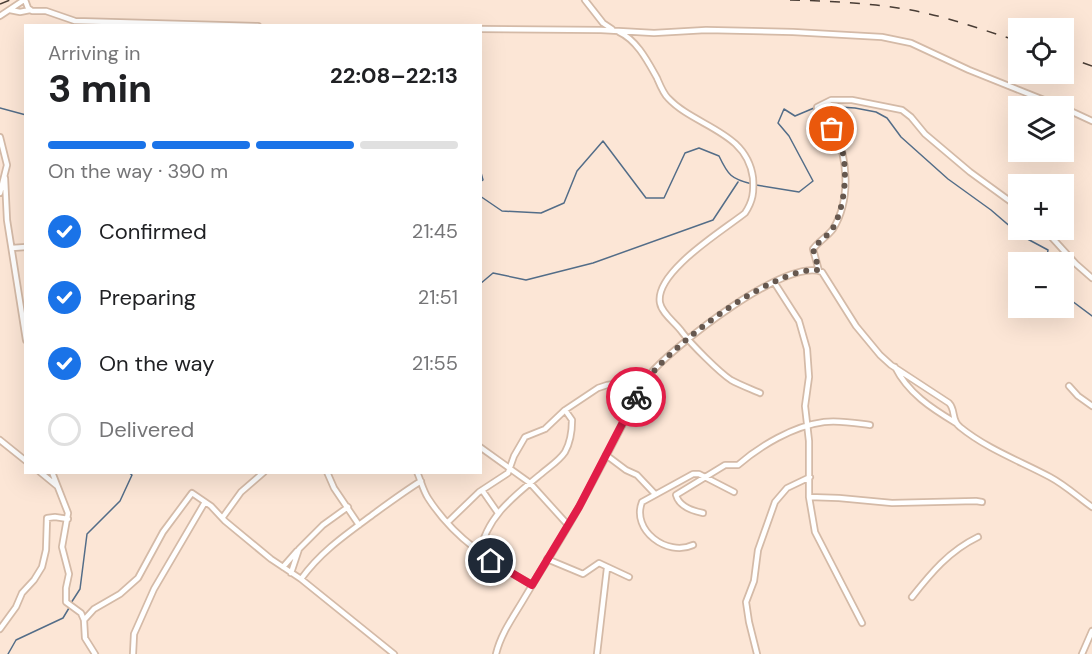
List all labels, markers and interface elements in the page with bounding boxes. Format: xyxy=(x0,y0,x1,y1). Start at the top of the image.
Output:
map controls xyxy=(1008,18,1074,318)
button: locate xyxy=(1008,18,1074,84)
text: Arriving in xyxy=(48,40,140,66)
text: 22:08–22:13 xyxy=(330,61,458,90)
text: 3 min xyxy=(48,63,152,114)
button: layers xyxy=(1008,96,1074,162)
pin xyxy=(806,103,857,154)
icon: bag xyxy=(815,112,848,145)
text: On the way · 390 m xyxy=(48,158,228,184)
button: + xyxy=(1008,174,1074,240)
icon: check xyxy=(48,215,81,248)
text: Confirmed xyxy=(99,217,207,246)
text: 21:45 xyxy=(412,218,458,244)
button: − xyxy=(1008,252,1074,318)
icon: check xyxy=(48,281,81,314)
text: Preparing xyxy=(99,283,196,312)
text: 21:51 xyxy=(418,284,458,310)
icon: check xyxy=(48,347,81,380)
text: On the way xyxy=(99,349,214,378)
text: 21:55 xyxy=(412,350,458,376)
courier xyxy=(606,367,666,427)
icon: bike xyxy=(620,381,653,414)
text: Delivered xyxy=(99,415,194,444)
pin xyxy=(465,535,516,586)
icon: home xyxy=(474,544,507,577)

